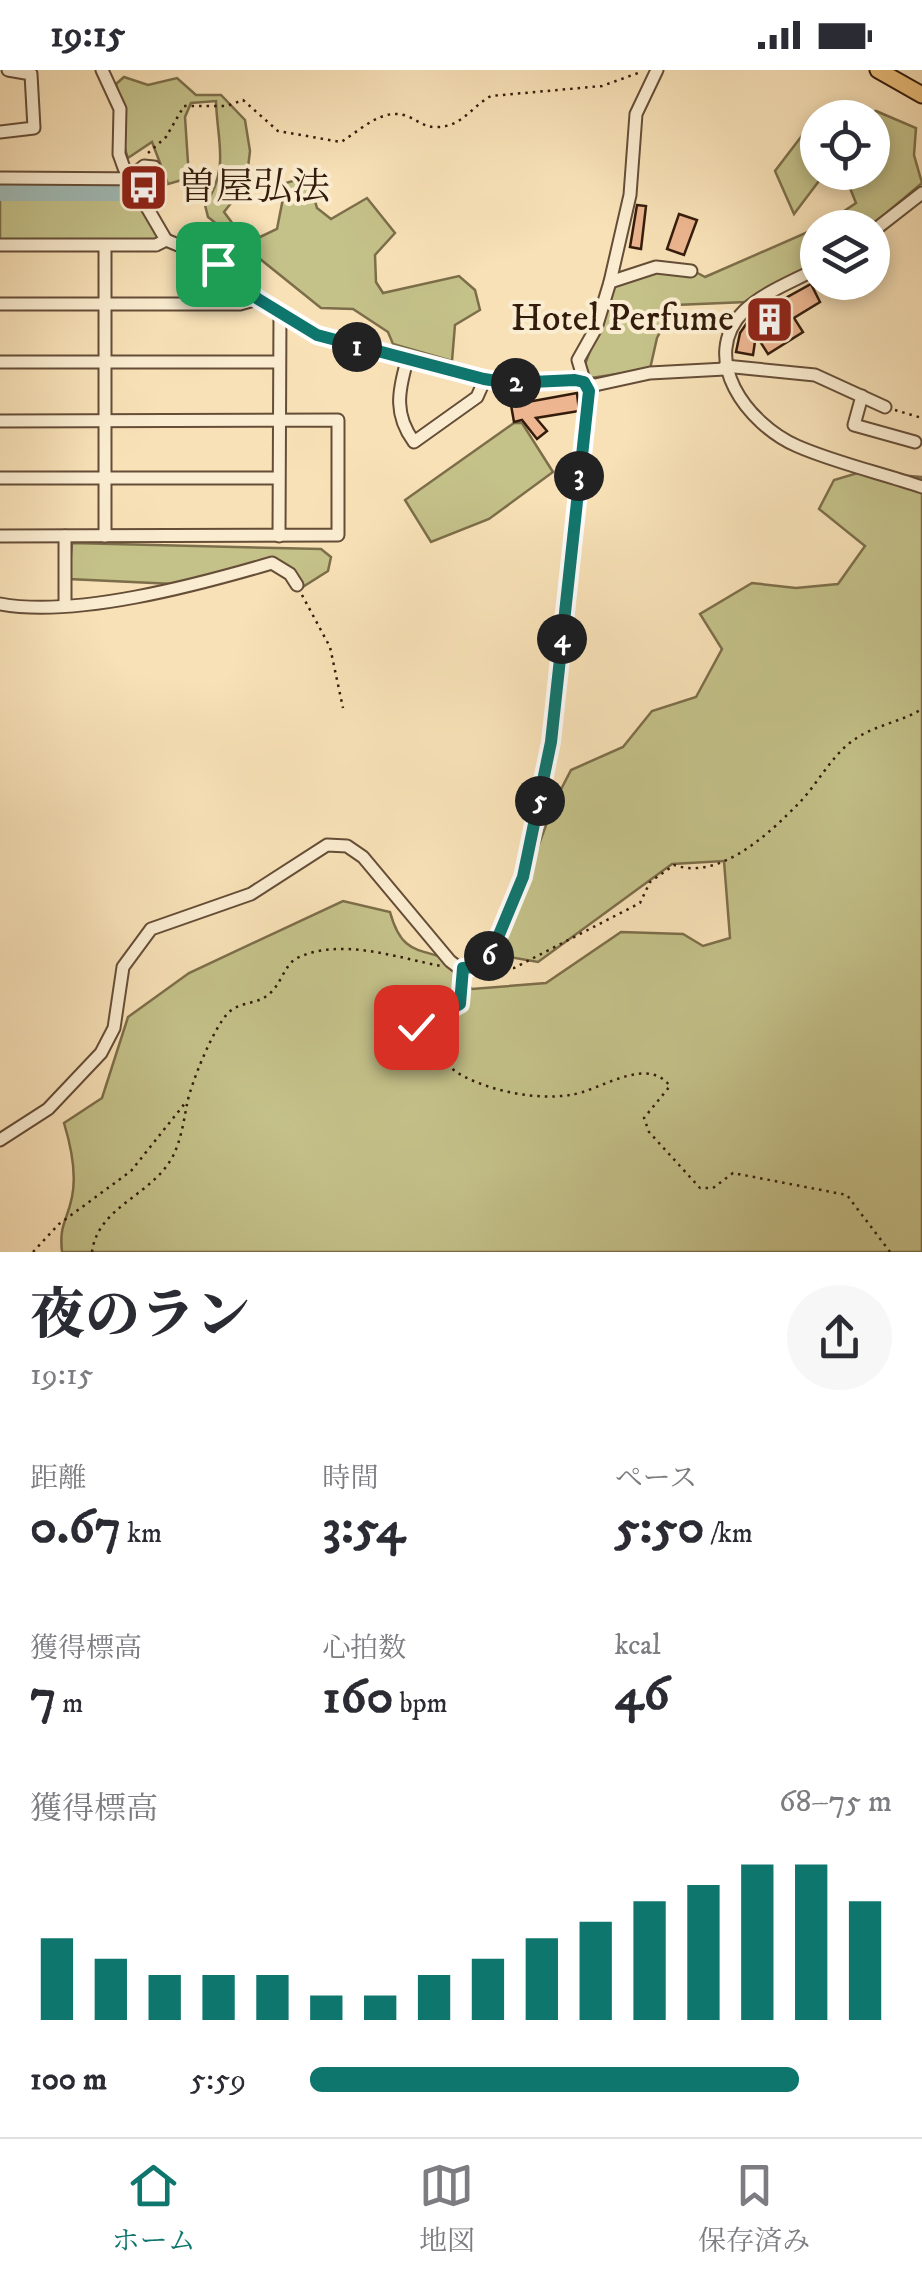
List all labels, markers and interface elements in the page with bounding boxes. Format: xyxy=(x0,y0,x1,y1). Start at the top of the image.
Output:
text: 19:15 xyxy=(50,11,125,59)
map controls xyxy=(800,100,890,300)
button: locate xyxy=(800,100,890,190)
bus stop icon: 曽屋弘法 xyxy=(117,162,169,214)
place label: 曽屋弘法 xyxy=(178,164,330,212)
button: layers xyxy=(800,210,890,300)
pin xyxy=(176,222,261,307)
icon: arrive xyxy=(191,237,246,292)
building icon: Hotel Perfume xyxy=(743,293,795,345)
place label: Hotel Perfume xyxy=(511,295,734,343)
pin: 1 xyxy=(332,322,382,372)
text: 1 xyxy=(352,329,362,364)
pin: 2 xyxy=(491,358,541,408)
text: 2 xyxy=(509,365,523,400)
pin: 3 xyxy=(554,451,604,501)
text: 3 xyxy=(574,458,584,493)
pin: 4 xyxy=(537,614,587,664)
text: 4 xyxy=(554,621,570,656)
pin: 5 xyxy=(515,776,565,826)
text: 5 xyxy=(533,783,547,818)
pin: 6 xyxy=(464,931,514,981)
text: 6 xyxy=(482,938,496,973)
pin xyxy=(374,985,459,1070)
icon: check xyxy=(389,1000,444,1055)
text: 夜のラン xyxy=(30,1283,250,1352)
button: share xyxy=(787,1285,892,1390)
text: 19:15 xyxy=(30,1355,93,1395)
text: 距離 xyxy=(30,1461,86,1496)
text: 時間 xyxy=(322,1461,378,1496)
text: ペース xyxy=(615,1461,697,1496)
text: 0.67 xyxy=(30,1496,121,1559)
text: 3:54 xyxy=(322,1496,405,1559)
text: 5:50 xyxy=(615,1496,704,1559)
text: km xyxy=(121,1516,162,1551)
text: /km xyxy=(704,1516,753,1551)
text: kcal xyxy=(615,1628,661,1663)
text: 獲得標高 xyxy=(30,1631,142,1666)
text: 心拍数 xyxy=(322,1631,406,1666)
text: 46 xyxy=(615,1663,669,1726)
text: 7 xyxy=(30,1666,56,1729)
text: 160 xyxy=(322,1666,393,1729)
text: m xyxy=(56,1686,83,1721)
text: bpm xyxy=(393,1686,448,1721)
text: 68–75 m xyxy=(779,1782,892,1822)
text: 獲得標高 xyxy=(30,1790,158,1830)
text: 100 m xyxy=(30,2060,107,2100)
text: 5:59 xyxy=(190,2060,246,2100)
tab: ホーム xyxy=(112,2158,196,2259)
tab: 地図 xyxy=(419,2158,475,2259)
tab: 保存済み xyxy=(698,2158,810,2259)

